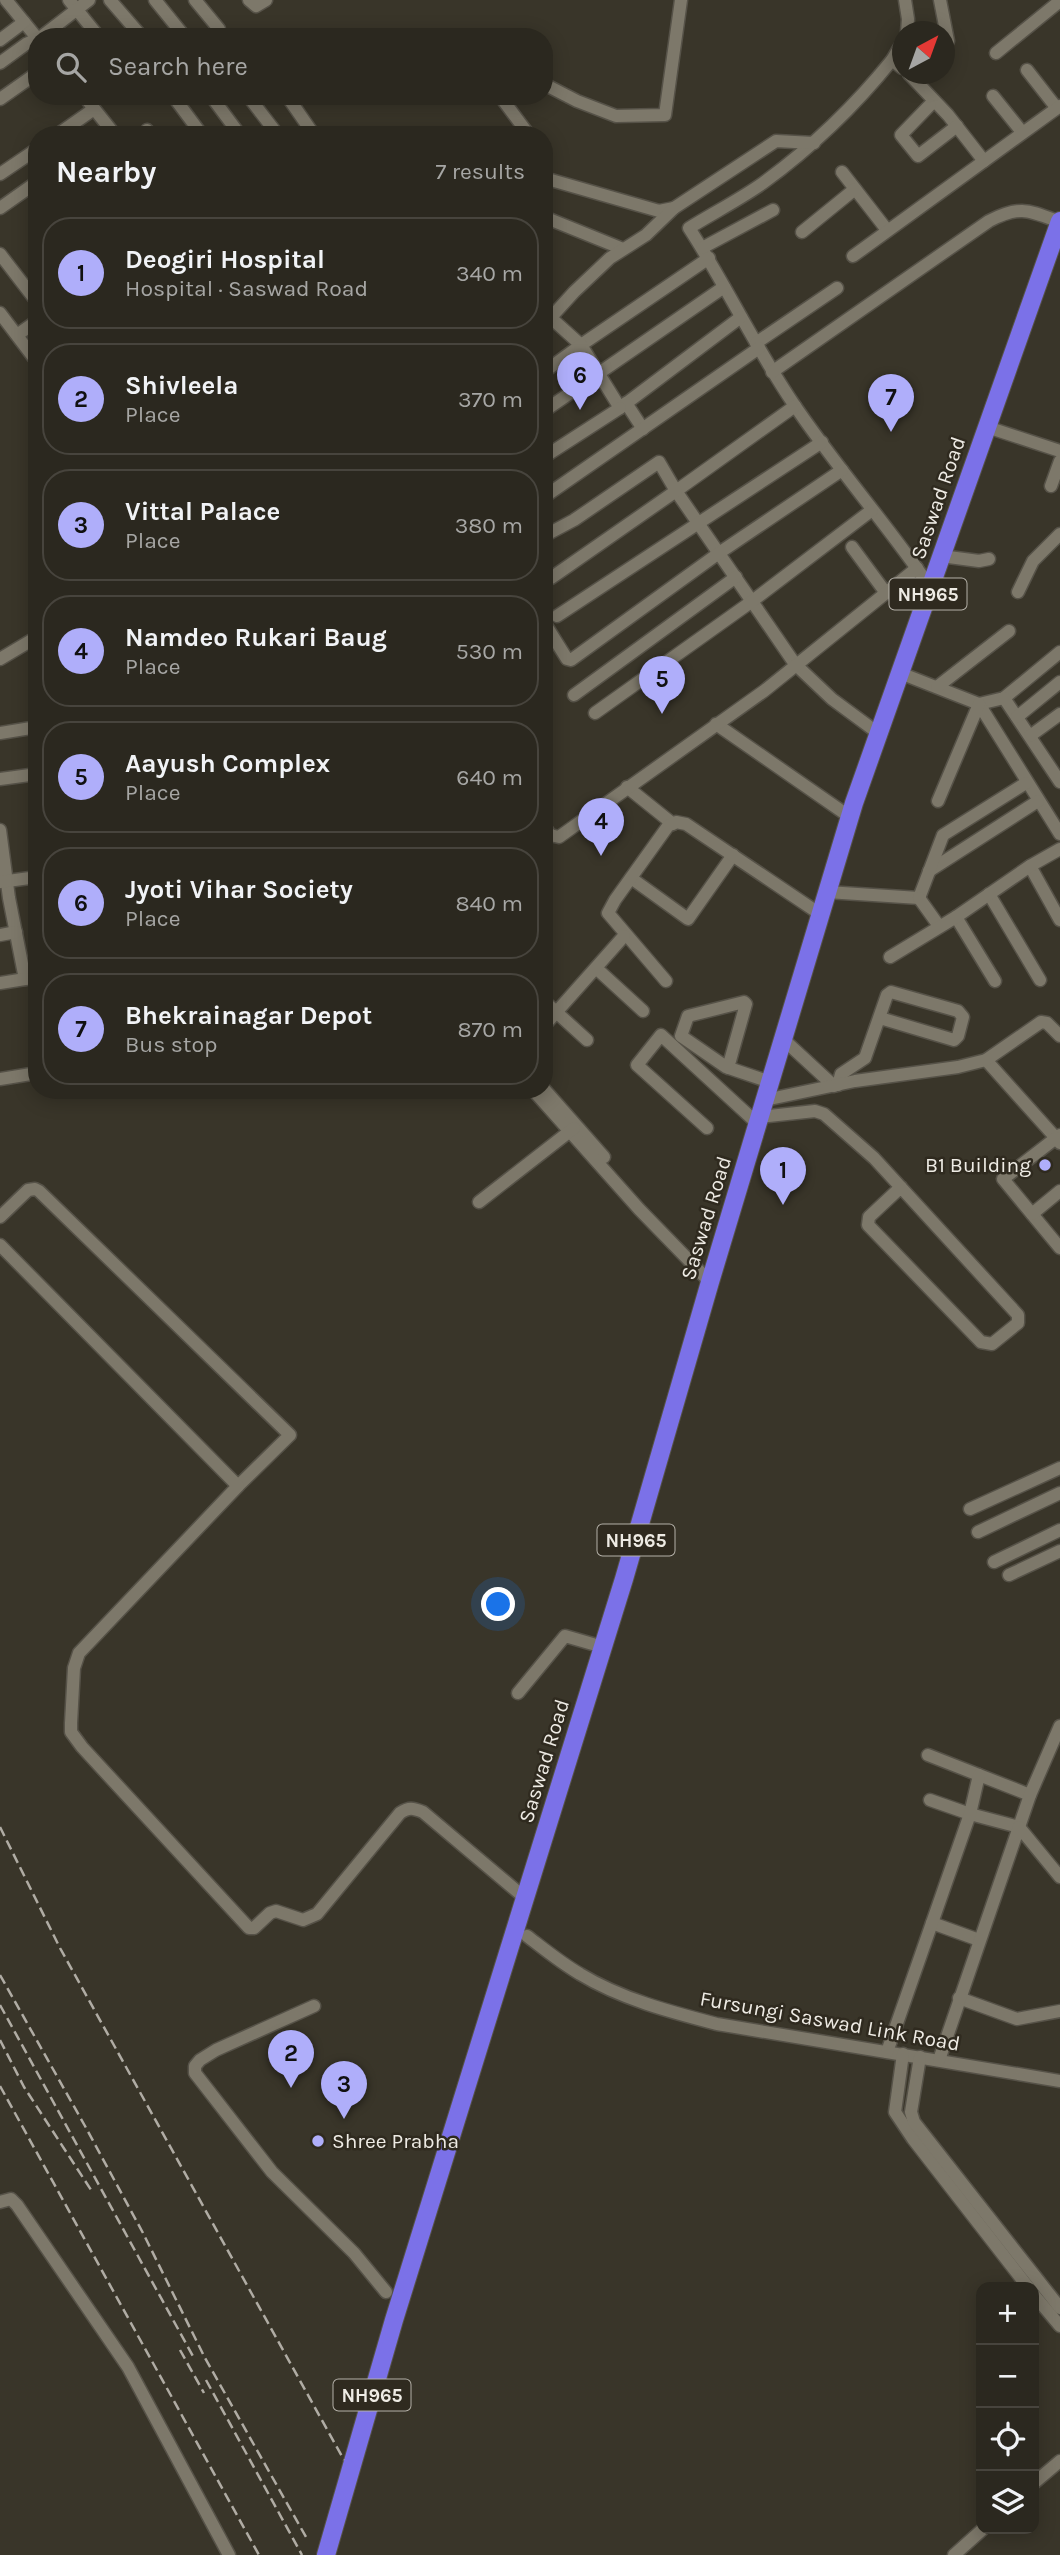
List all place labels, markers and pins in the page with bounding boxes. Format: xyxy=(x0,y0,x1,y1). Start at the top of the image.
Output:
pin: 6 xyxy=(557,352,603,410)
pin: 7 xyxy=(868,374,914,432)
pin: 5 xyxy=(639,656,685,714)
pin: 4 xyxy=(578,798,624,856)
pin: 1 xyxy=(760,1147,806,1205)
place label: B1 Building xyxy=(925,1153,1031,1177)
marker: B1 Building xyxy=(1037,1157,1053,1173)
pin: 2 xyxy=(268,2030,314,2088)
pin: 3 xyxy=(321,2061,367,2119)
place label: Shree Prabha xyxy=(332,2129,459,2153)
marker: Shree Prabha xyxy=(310,2133,326,2149)

